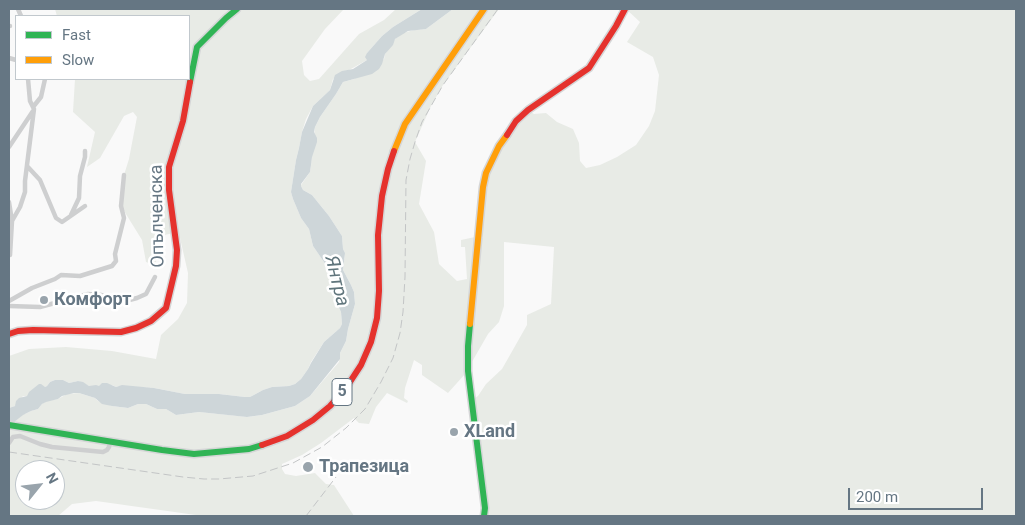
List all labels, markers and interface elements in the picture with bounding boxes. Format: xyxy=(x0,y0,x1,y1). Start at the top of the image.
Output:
legend xyxy=(15,15,190,80)
text: Fast xyxy=(62,26,91,44)
text: Slow xyxy=(62,51,94,69)
street label: Опълченска xyxy=(146,164,170,268)
water label: Янтра xyxy=(319,253,353,309)
place label: Комфорт xyxy=(54,289,131,311)
marker: Комфорт xyxy=(38,294,50,306)
road number: 5 xyxy=(332,378,352,406)
place label: XLand xyxy=(464,421,515,443)
marker: XLand xyxy=(448,426,460,438)
place label: Трапезица xyxy=(319,456,409,478)
north arrow xyxy=(15,460,65,510)
marker: Трапезица xyxy=(301,460,315,474)
text: N xyxy=(43,470,62,486)
scale bar xyxy=(850,478,985,510)
text: 200 m xyxy=(856,488,898,506)

